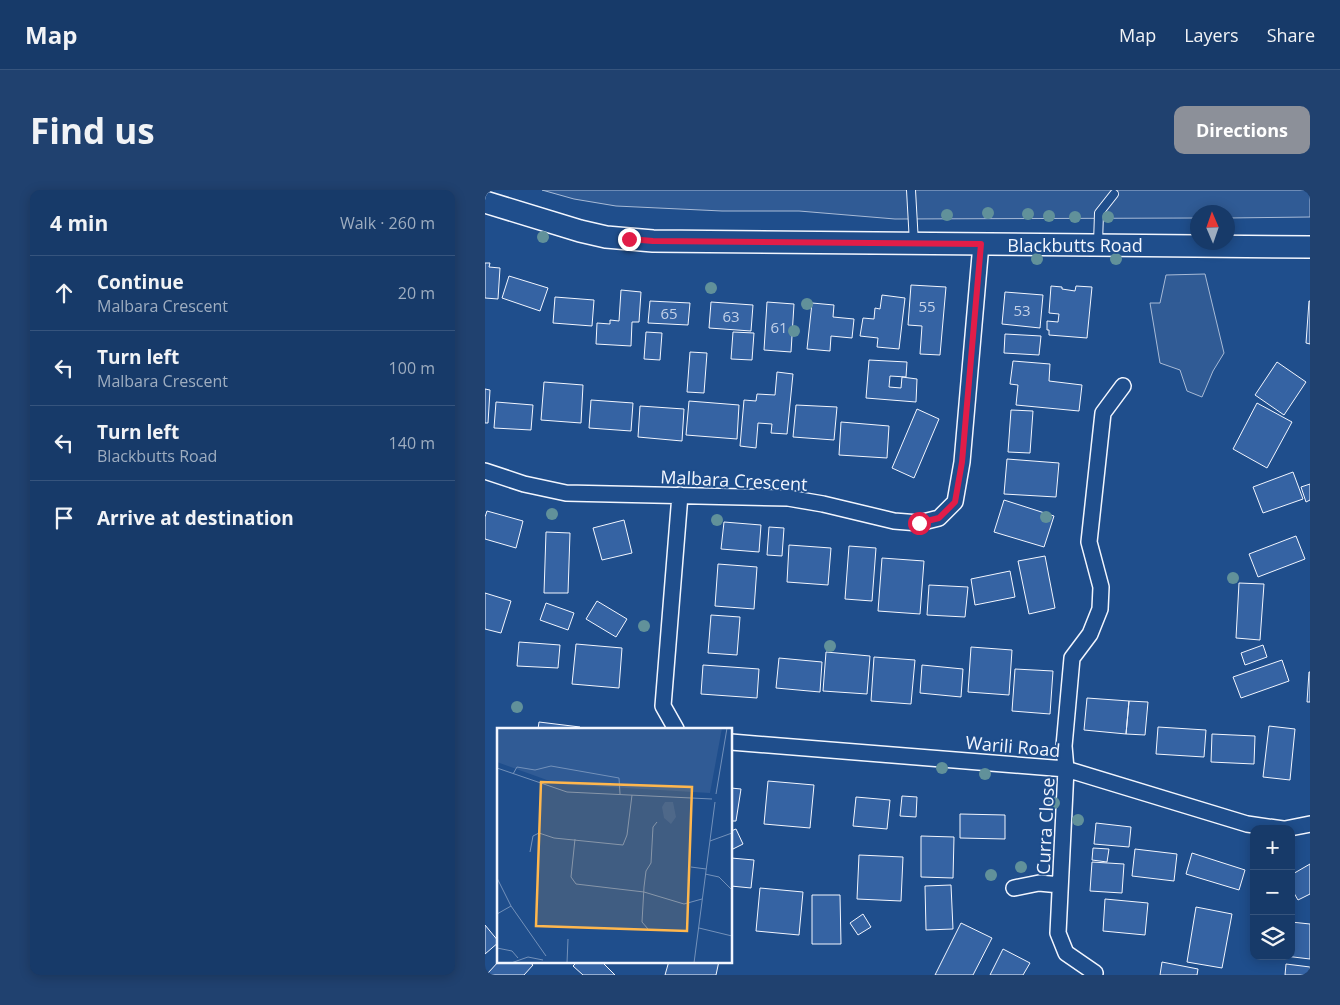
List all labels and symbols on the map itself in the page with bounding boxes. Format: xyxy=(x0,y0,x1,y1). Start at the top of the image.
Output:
north arrow xyxy=(1190,205,1235,250)
route end xyxy=(618,228,641,251)
street label: Blackbutts Road xyxy=(1007,233,1143,257)
house number: 55 xyxy=(918,296,936,316)
house number: 53 xyxy=(1013,300,1031,320)
house number: 65 xyxy=(660,303,678,323)
house number: 63 xyxy=(722,306,740,326)
house number: 61 xyxy=(770,317,788,337)
street label: Malbara Crescent xyxy=(660,464,808,496)
route start xyxy=(908,512,931,535)
inset map xyxy=(497,728,733,962)
street label: Warili Road xyxy=(965,730,1061,762)
street label: Curra Close xyxy=(1030,777,1060,875)

